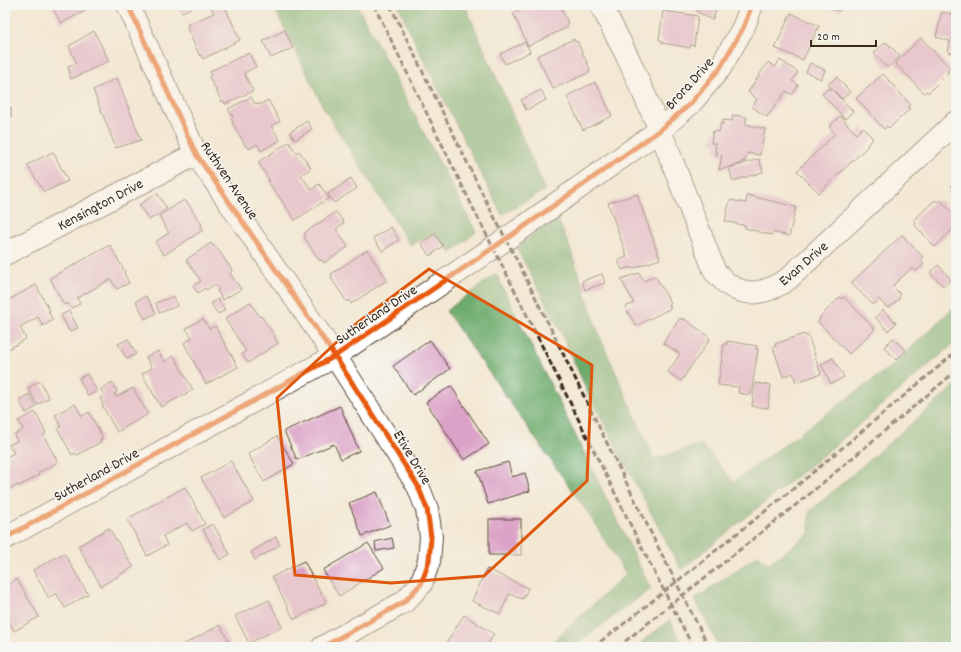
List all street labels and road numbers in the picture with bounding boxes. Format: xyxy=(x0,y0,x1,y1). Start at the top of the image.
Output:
street label: Brora Drive xyxy=(661,53,720,116)
street label: Ruthven Avenue xyxy=(194,137,263,225)
street label: Kensington Drive xyxy=(54,174,148,238)
street label: Evan Drive xyxy=(775,236,834,292)
street label: Sutherland Drive xyxy=(332,280,423,351)
street label: Etive Drive xyxy=(386,427,436,490)
street label: Sutherland Drive xyxy=(50,443,144,508)

